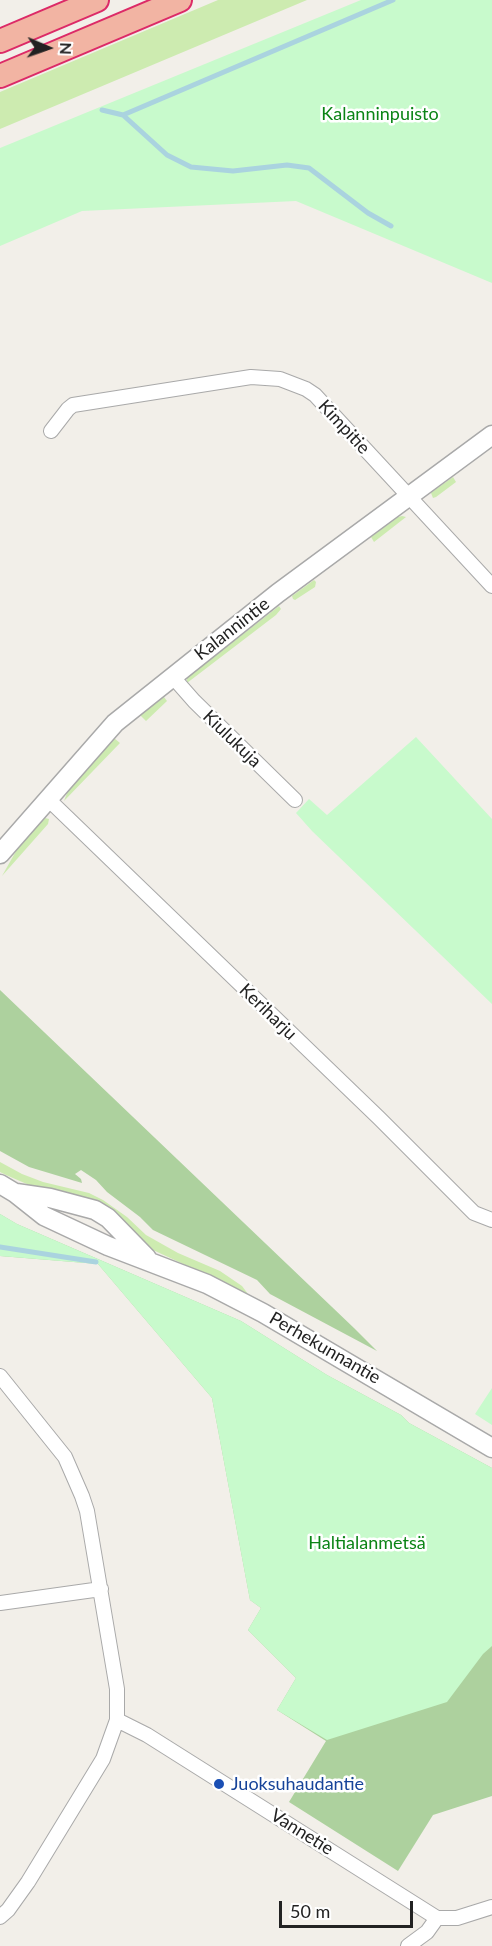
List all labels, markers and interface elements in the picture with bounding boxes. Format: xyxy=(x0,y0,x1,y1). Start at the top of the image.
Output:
north arrow xyxy=(18,18,78,78)
text: N xyxy=(57,42,76,55)
park label: Kalanninpuisto xyxy=(321,103,439,125)
street label: Kimpitie xyxy=(314,395,374,459)
street label: Kalannintie xyxy=(190,593,274,665)
street label: Kiulukuja xyxy=(198,706,266,772)
street label: Keriharju xyxy=(235,979,301,1045)
street label: Perhekunnantie xyxy=(266,1307,384,1389)
park label: Haltialanmetsä xyxy=(308,1532,426,1554)
place label: Juoksuhaudantie xyxy=(231,1773,364,1795)
marker: Juoksuhaudantie xyxy=(212,1777,226,1791)
street label: Vannetie xyxy=(267,1804,337,1860)
scale bar xyxy=(282,1889,416,1927)
text: 50 m xyxy=(290,1900,330,1922)

